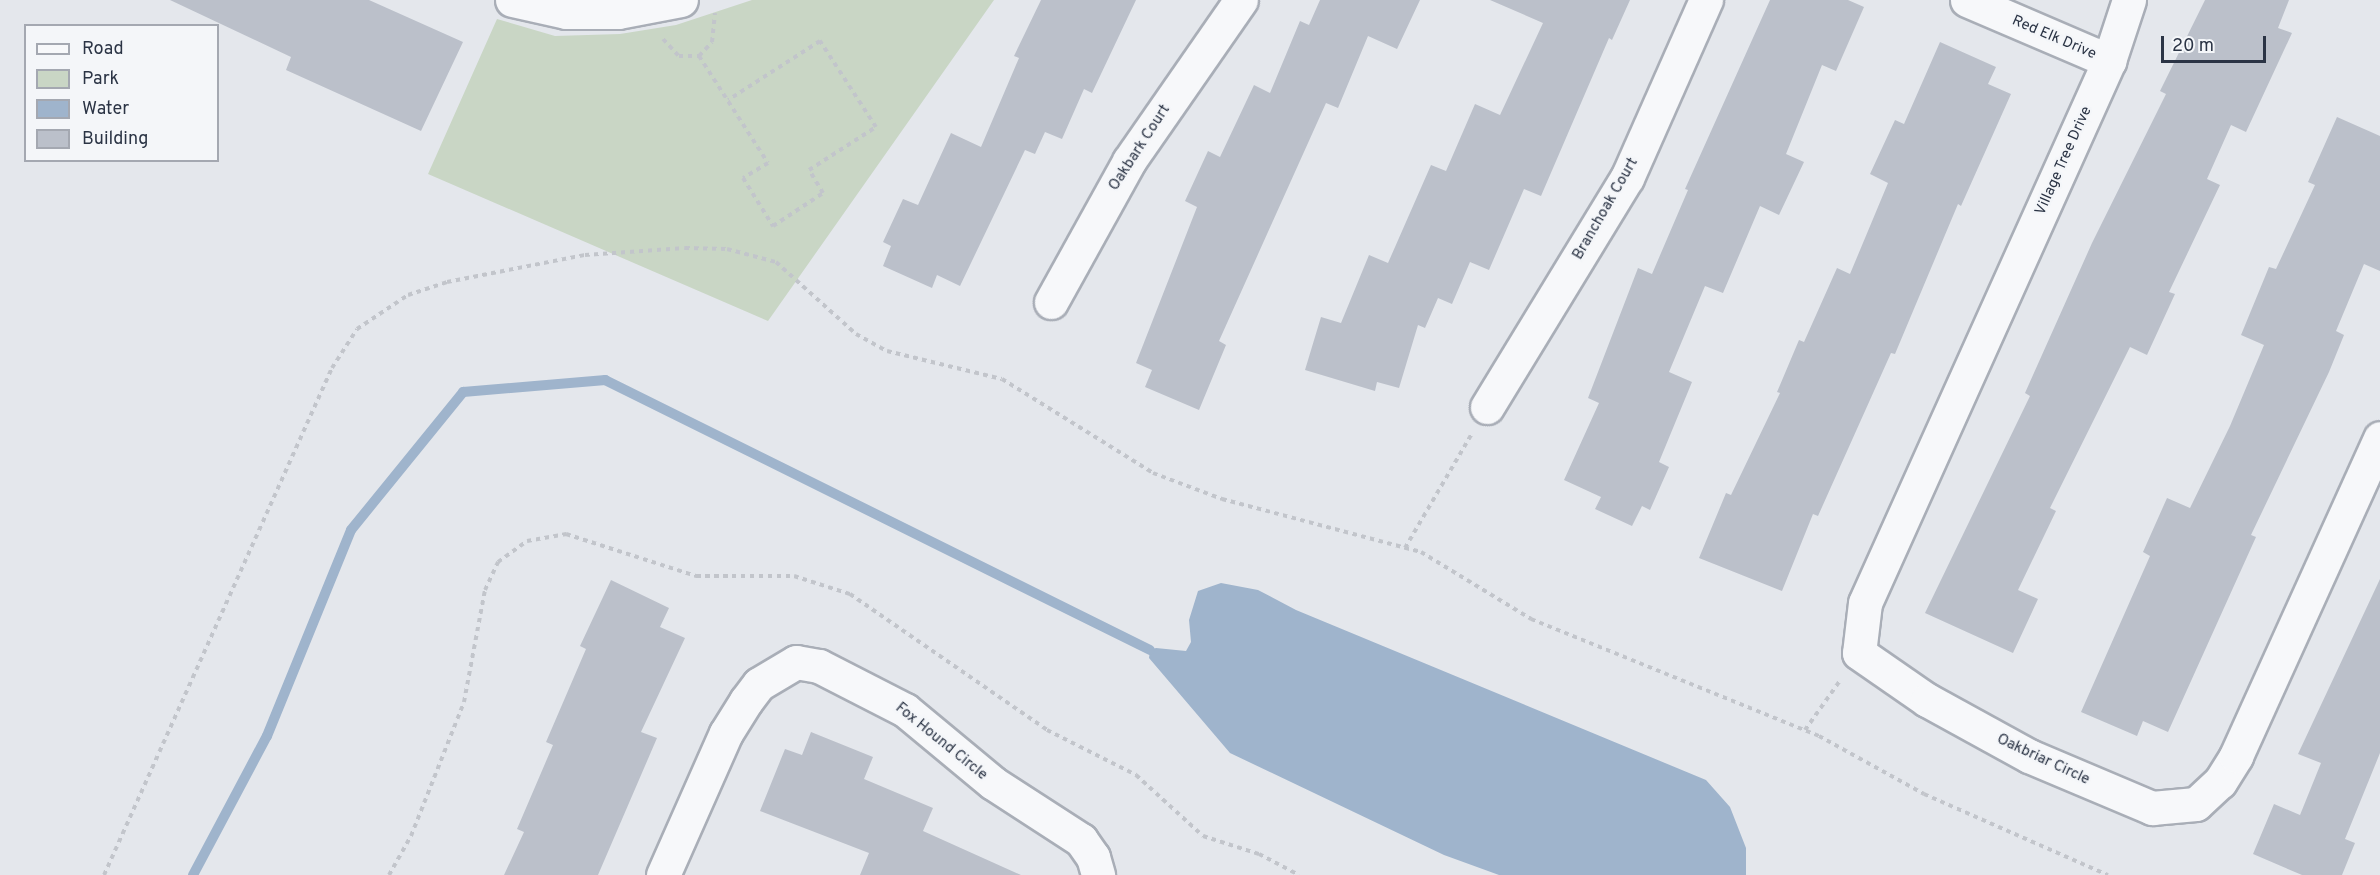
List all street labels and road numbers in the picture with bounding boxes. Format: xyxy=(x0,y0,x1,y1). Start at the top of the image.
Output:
street label: Red Elk Drive xyxy=(2009,12,2099,64)
street label: Oakbark Court xyxy=(1106,102,1174,194)
street label: Village Tree Drive xyxy=(2032,103,2096,219)
street label: Branchoak Court xyxy=(1570,155,1642,263)
street label: Fox Hound Circle xyxy=(891,699,991,785)
street label: Oakbriar Circle xyxy=(1994,731,2092,789)

